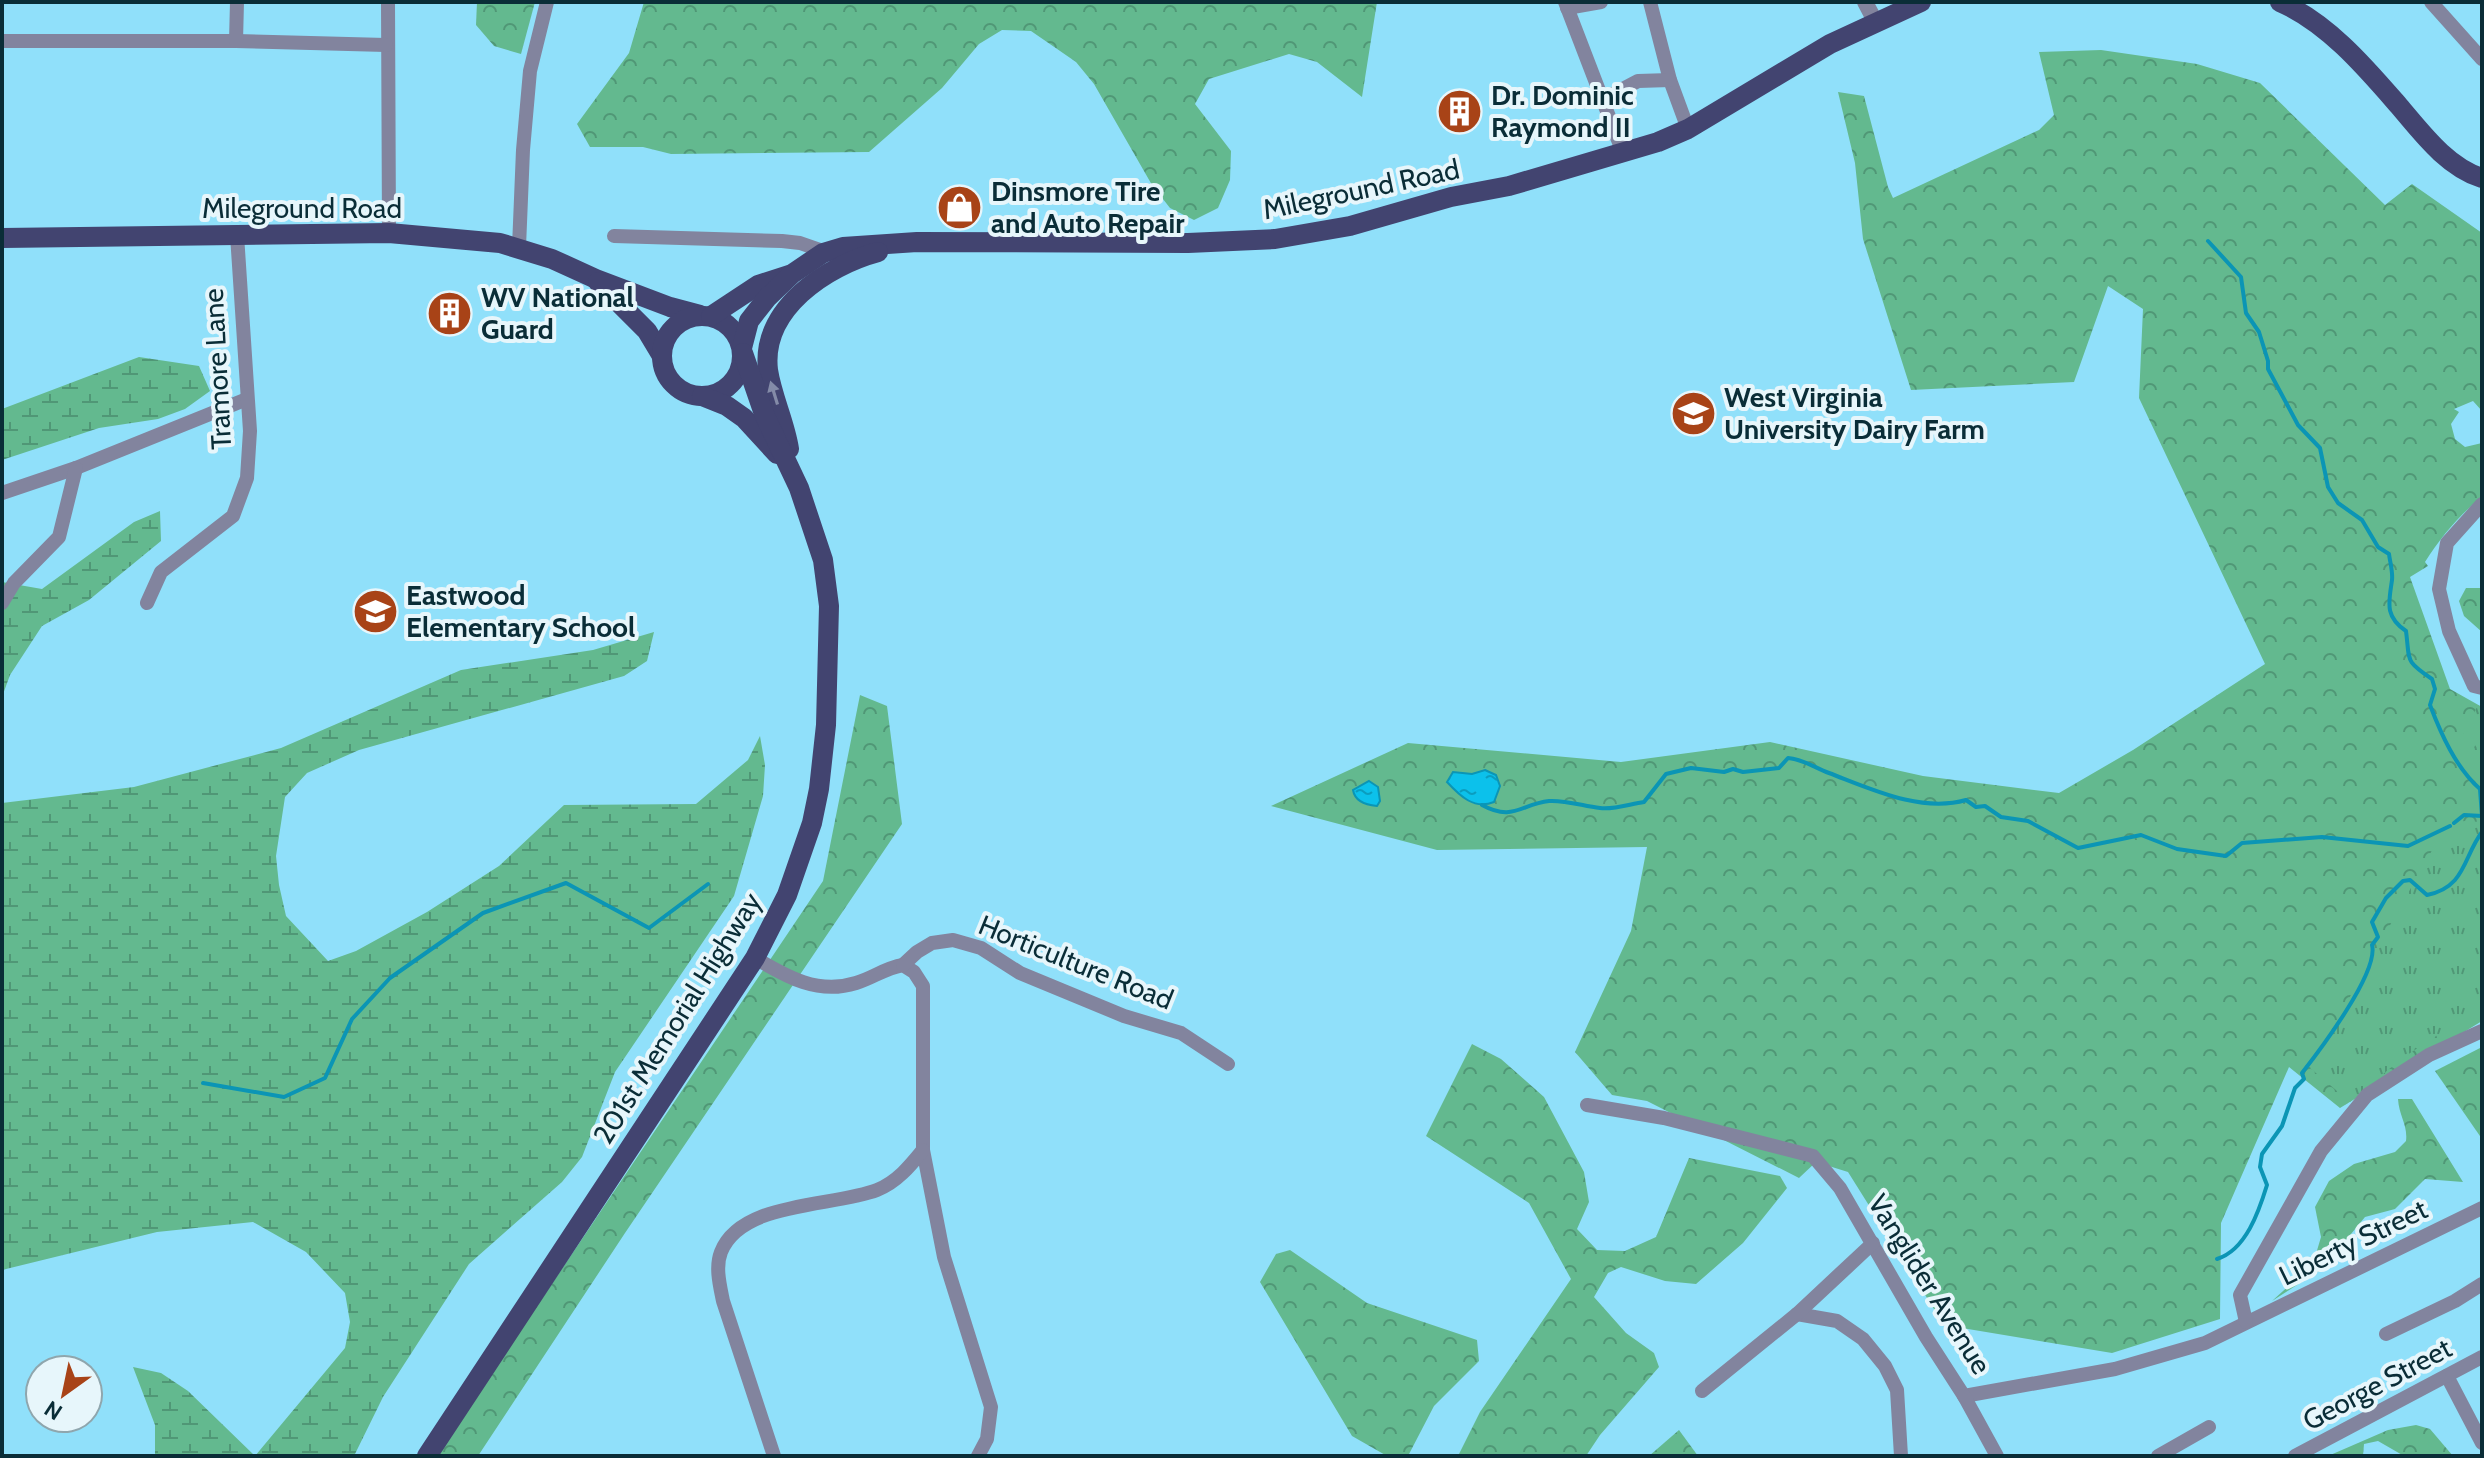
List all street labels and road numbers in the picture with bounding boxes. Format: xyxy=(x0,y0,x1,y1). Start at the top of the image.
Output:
street label: Mileground Road xyxy=(1260,152,1462,226)
street label: Mileground Road xyxy=(202,191,402,225)
street label: Tramore Lane xyxy=(196,288,238,450)
street label: 201st Memorial Highway xyxy=(586,886,768,1150)
street label: Horticulture Road xyxy=(974,908,1178,1016)
street label: Vanglider Avenue xyxy=(1861,1188,1999,1380)
street label: Liberty Street xyxy=(2273,1192,2433,1292)
street label: George Street xyxy=(2297,1331,2457,1437)

